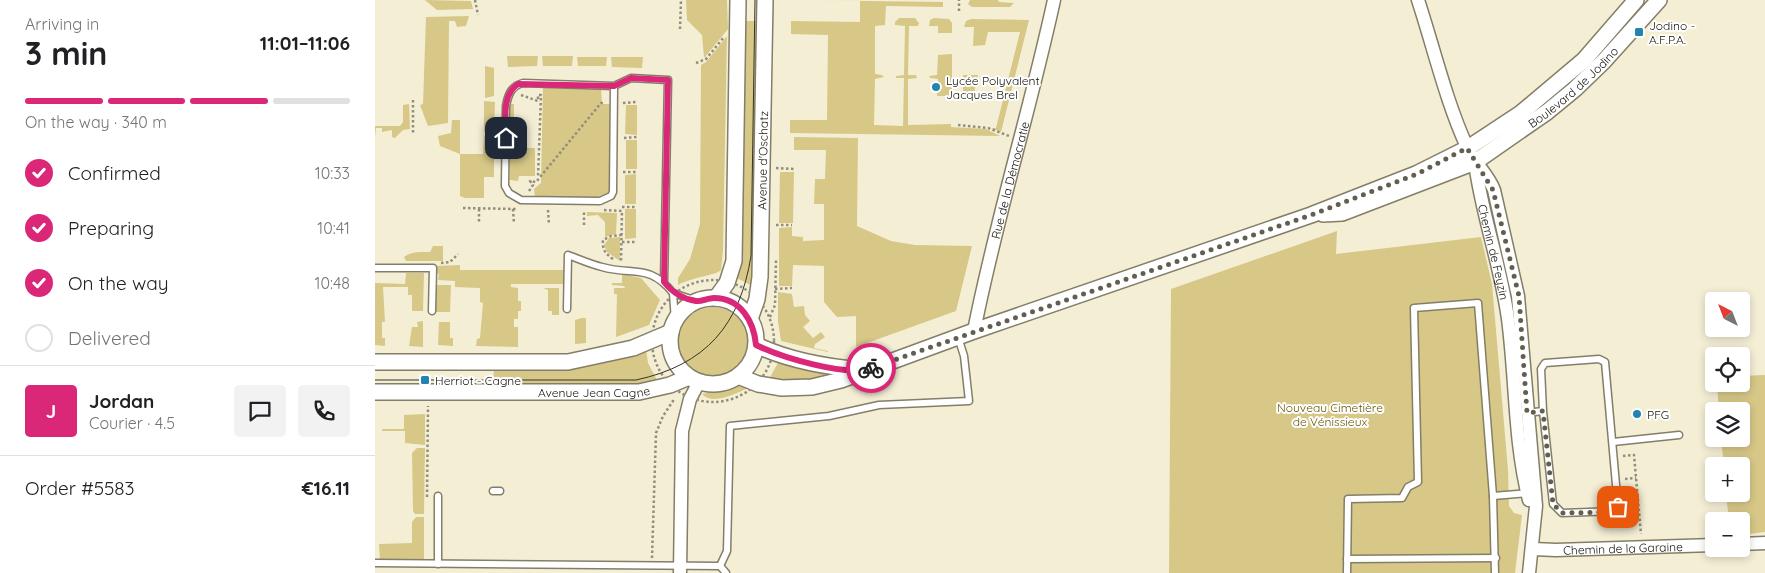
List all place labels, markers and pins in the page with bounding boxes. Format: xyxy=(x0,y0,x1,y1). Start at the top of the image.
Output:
place label: Jodino - A.F.P.A. xyxy=(1649,18,1695,47)
marker: Jodino - A.F.P.A. xyxy=(1633,26,1645,38)
place label: Lycée Polyvalent Jacques Brel xyxy=(946,73,1040,102)
marker: Lycée Polyvalent Jacques Brel xyxy=(930,81,942,93)
pin xyxy=(485,117,527,159)
place label: Herriot - Cagne xyxy=(435,373,521,388)
marker: Herriot - Cagne xyxy=(419,374,431,386)
place label: PFG xyxy=(1647,407,1669,422)
marker: PFG xyxy=(1631,408,1643,420)
pin xyxy=(1597,486,1639,528)

